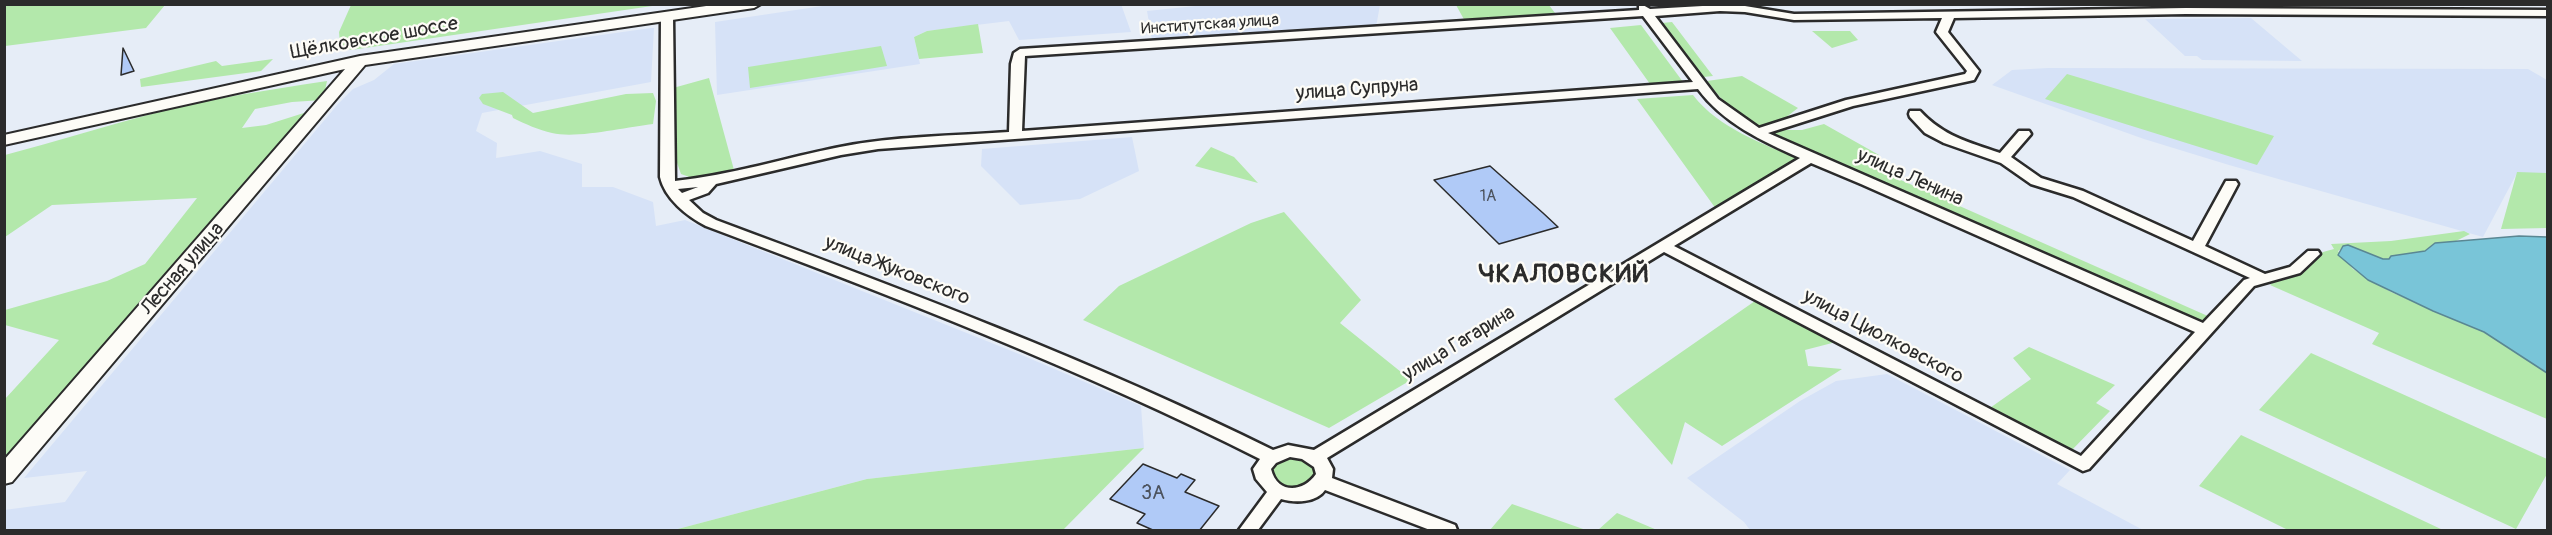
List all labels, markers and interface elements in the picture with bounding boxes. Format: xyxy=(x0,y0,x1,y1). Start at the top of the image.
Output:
street label: Институтская улица xyxy=(1140,11,1280,39)
street label: Щёлковское шоссе xyxy=(288,12,460,66)
street label: улица Супруна xyxy=(1295,74,1419,106)
street label: улица Ленина xyxy=(1853,144,1967,212)
house number: 1А xyxy=(1480,187,1496,207)
street label: Лесная улица xyxy=(136,218,230,320)
street label: улица Жуковского xyxy=(821,231,973,311)
district label: ЧКАЛОВСКИЙ xyxy=(1478,259,1650,291)
street label: улица Циолковского xyxy=(1799,285,1967,389)
street label: улица Гагарина xyxy=(1398,301,1520,387)
house number: 3А xyxy=(1141,482,1165,506)

